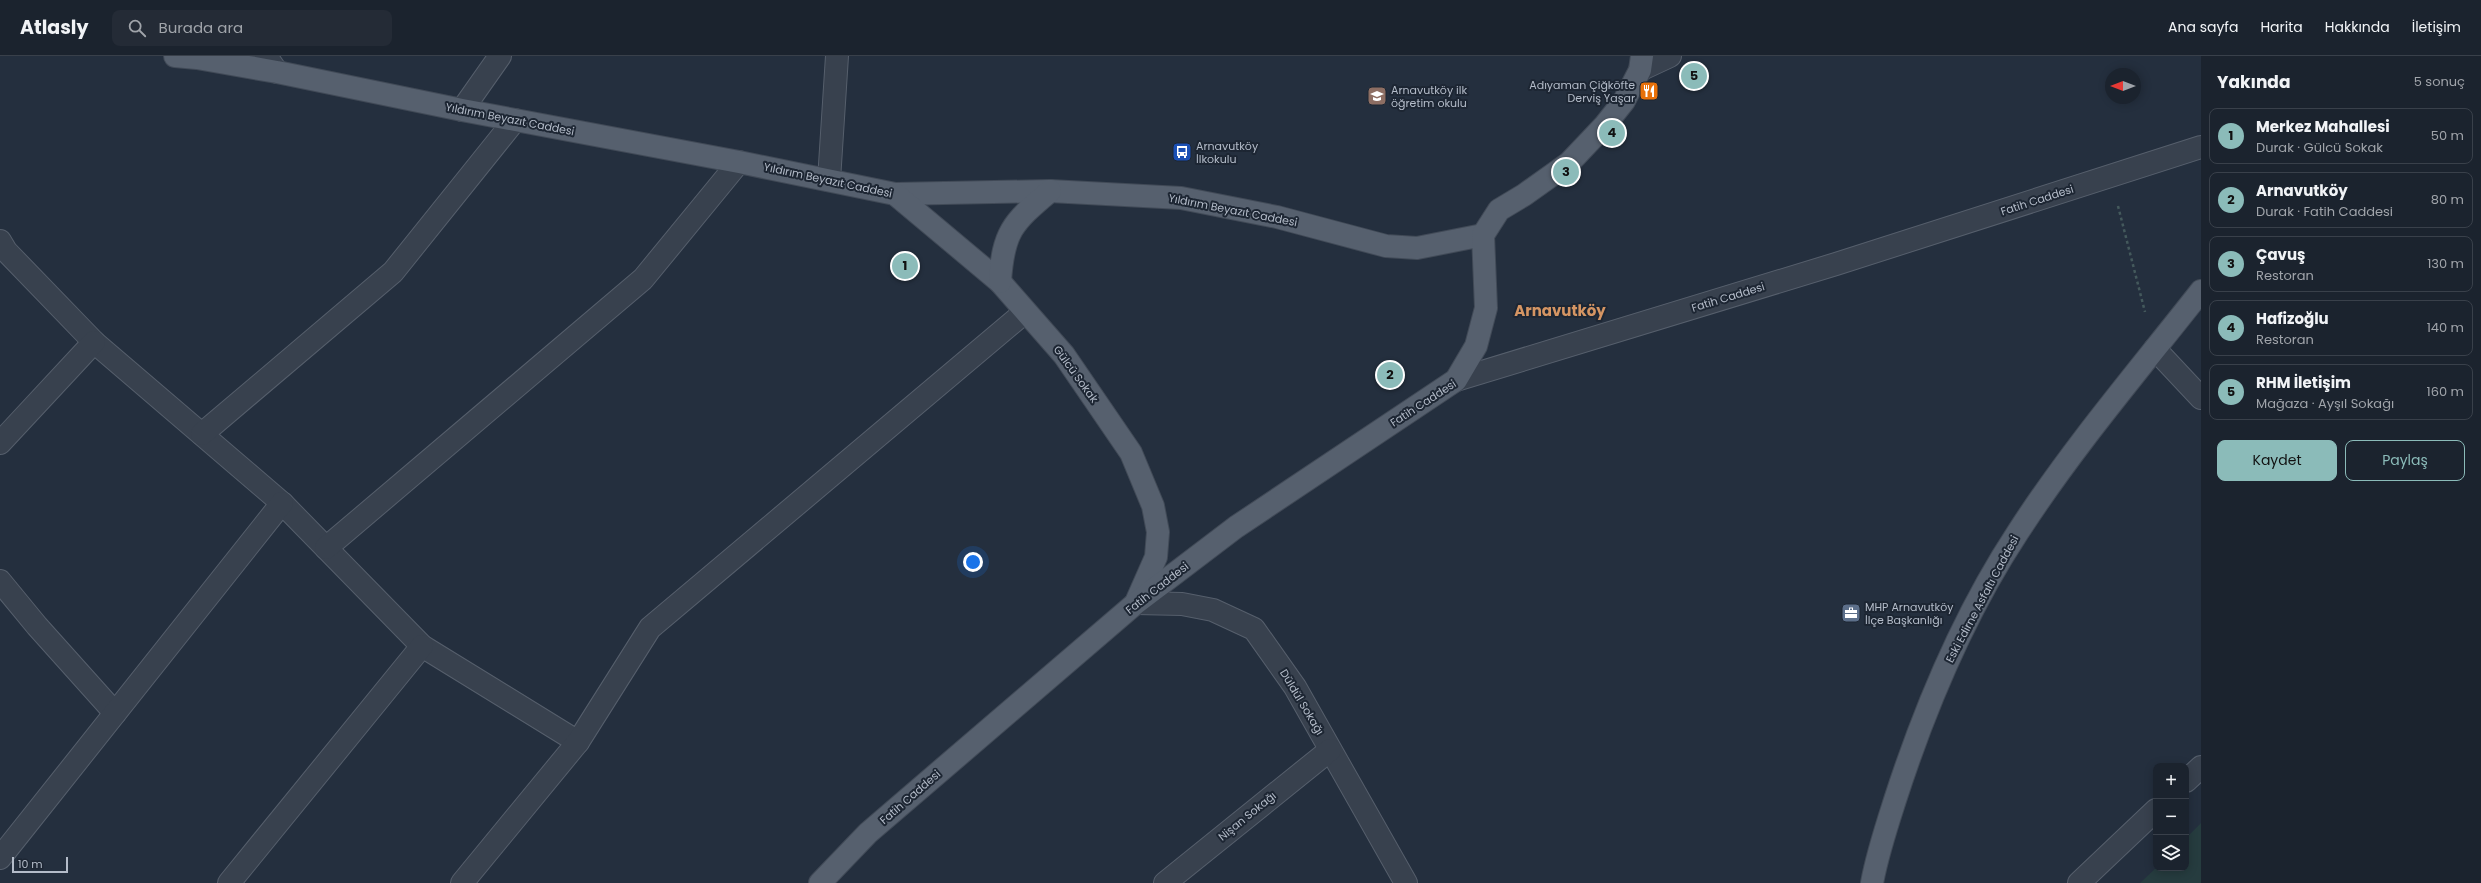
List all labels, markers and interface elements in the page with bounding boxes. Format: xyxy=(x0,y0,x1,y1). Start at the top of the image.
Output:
search box xyxy=(112,10,392,46)
text: Atlasly xyxy=(20,14,88,41)
icon: search xyxy=(126,17,148,39)
text: Burada ara xyxy=(158,17,243,38)
text: Ana sayfa xyxy=(2168,17,2238,37)
text: Harita xyxy=(2260,17,2303,37)
text: Hakkında xyxy=(2325,17,2390,37)
text: İletişim xyxy=(2412,17,2461,37)
pin: 5 xyxy=(1681,61,1707,91)
north arrow xyxy=(2105,68,2141,104)
text: Yakında xyxy=(2217,70,2290,94)
text: 5 sonuç xyxy=(2414,72,2465,91)
place label: Adıyaman Çiğköfte Derviş Yaşar xyxy=(1529,77,1635,106)
restaurant icon: Adıyaman Çiğköfte Derviş Yaşar xyxy=(1638,80,1660,102)
place label: Arnavutköy ilk öğretim okulu xyxy=(1391,82,1467,111)
school or university icon: Arnavutköy ilk öğretim okulu xyxy=(1366,85,1388,107)
street label: Yıldırım Beyazıt Caddesi xyxy=(444,99,576,139)
text: Merkez Mahallesi xyxy=(2256,116,2390,137)
pin: 4 xyxy=(1599,118,1625,148)
text: 1 xyxy=(2229,126,2233,145)
text: 50 m xyxy=(2431,126,2464,145)
place label: Arnavutköy İlkokulu xyxy=(1196,138,1259,167)
text: Durak · Gülcü Sokak xyxy=(2256,138,2383,157)
bus stop icon: Arnavutköy İlkokulu xyxy=(1171,141,1193,163)
pin: 3 xyxy=(1553,157,1579,187)
street label: Yıldırım Beyazıt Caddesi xyxy=(762,159,894,202)
text: Arnavutköy xyxy=(2256,180,2348,201)
street label: Fatih Caddesi xyxy=(1999,181,2076,219)
street label: Yıldırım Beyazıt Caddesi xyxy=(1167,190,1299,230)
text: 2 xyxy=(2227,190,2235,209)
text: 80 m xyxy=(2431,190,2464,209)
text: Durak · Fatih Caddesi xyxy=(2256,202,2393,221)
text: Çavuş xyxy=(2256,244,2306,265)
pin: 1 xyxy=(892,251,918,281)
text: 3 xyxy=(2227,254,2235,273)
text: 130 m xyxy=(2427,254,2464,273)
text: Restoran xyxy=(2256,266,2314,285)
street label: Fatih Caddesi xyxy=(1689,278,1767,316)
district label: Arnavutköy xyxy=(1514,300,1606,321)
text: Hafizoğlu xyxy=(2256,308,2329,329)
text: 4 xyxy=(2227,318,2235,337)
text: 140 m xyxy=(2427,318,2464,337)
text: Restoran xyxy=(2256,330,2314,349)
street label: Gülcü Sokak xyxy=(1050,342,1102,406)
pin: 2 xyxy=(1377,360,1403,390)
text: RHM İletişim xyxy=(2256,372,2351,393)
street label: Fatih Caddesi xyxy=(1387,376,1459,430)
text: 5 xyxy=(2227,382,2235,401)
text: 160 m xyxy=(2427,382,2464,401)
text: Mağaza · Ayşıl Sokağı xyxy=(2256,394,2394,413)
button: Kaydet xyxy=(2217,440,2337,481)
button: Paylaş xyxy=(2345,440,2465,481)
street label: Eski Edirne Asfaltı Caddesi xyxy=(1942,532,2023,665)
your location xyxy=(963,552,983,572)
street label: Fatih Caddesi xyxy=(1122,558,1192,618)
place label: MHP Arnavutköy İlçe Başkanlığı xyxy=(1865,599,1954,628)
office icon: MHP Arnavutköy İlçe Başkanlığı xyxy=(1840,602,1862,624)
street label: Düldül Sokağı xyxy=(1276,666,1328,738)
map controls xyxy=(2153,763,2189,871)
button: + xyxy=(2153,763,2189,799)
street label: Fatih Caddesi xyxy=(876,766,944,828)
street label: Nişan Sokağı xyxy=(1215,788,1279,844)
button: − xyxy=(2153,799,2189,835)
button: layers xyxy=(2153,835,2189,871)
scale bar xyxy=(12,855,68,874)
text: 10 m xyxy=(18,856,43,872)

